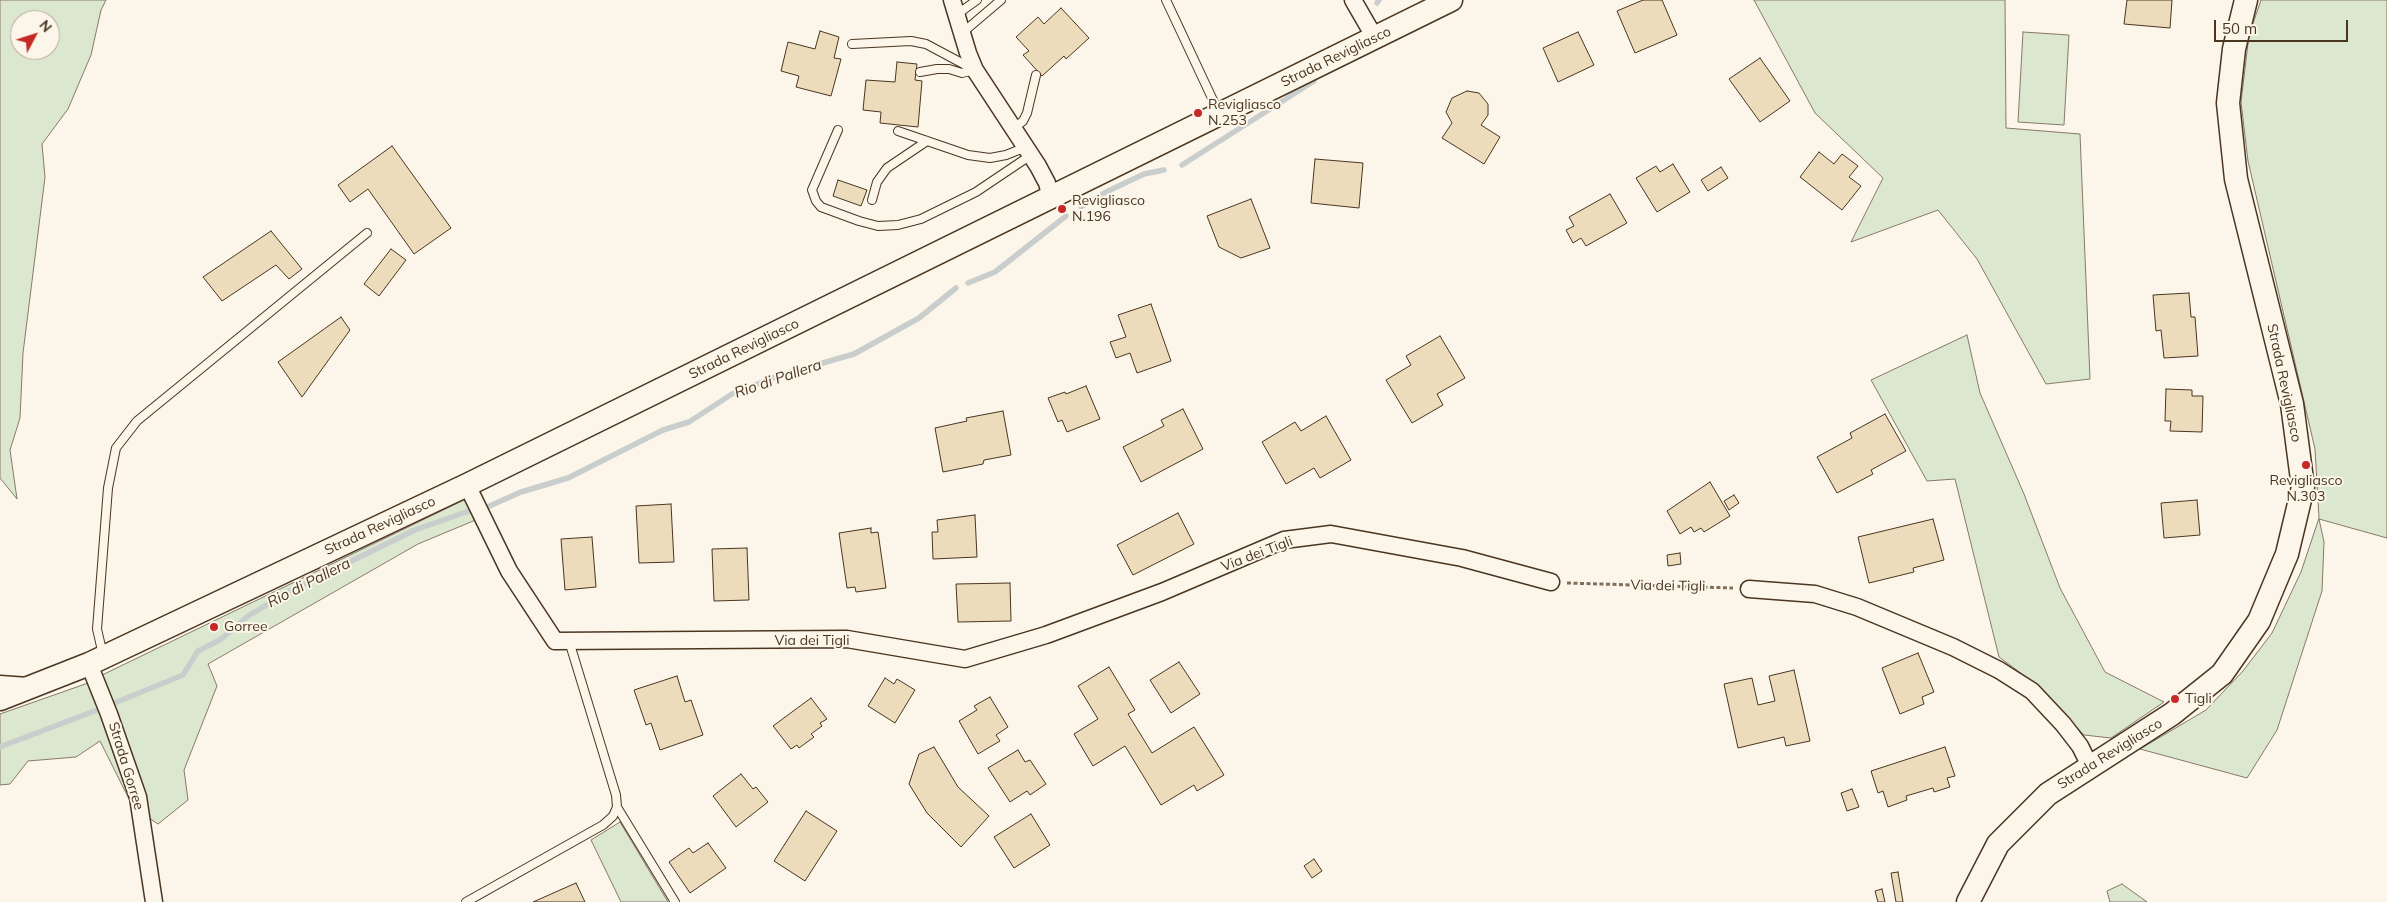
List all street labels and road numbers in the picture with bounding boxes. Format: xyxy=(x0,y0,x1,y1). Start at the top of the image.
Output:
street label: Strada Revigliasco xyxy=(1278,23,1394,91)
street label: Strada Revigliasco xyxy=(686,315,802,383)
street label: Strada Revigliasco xyxy=(2263,322,2305,444)
street label: Strada Revigliasco xyxy=(322,493,438,559)
street label: Via dei Tigli xyxy=(1219,533,1295,575)
street label: Via dei Tigli xyxy=(1630,577,1706,595)
street label: Via dei Tigli xyxy=(774,633,850,649)
street label: Strada Revigliasco xyxy=(2054,715,2166,793)
street label: Strada Gorree xyxy=(105,720,147,812)

